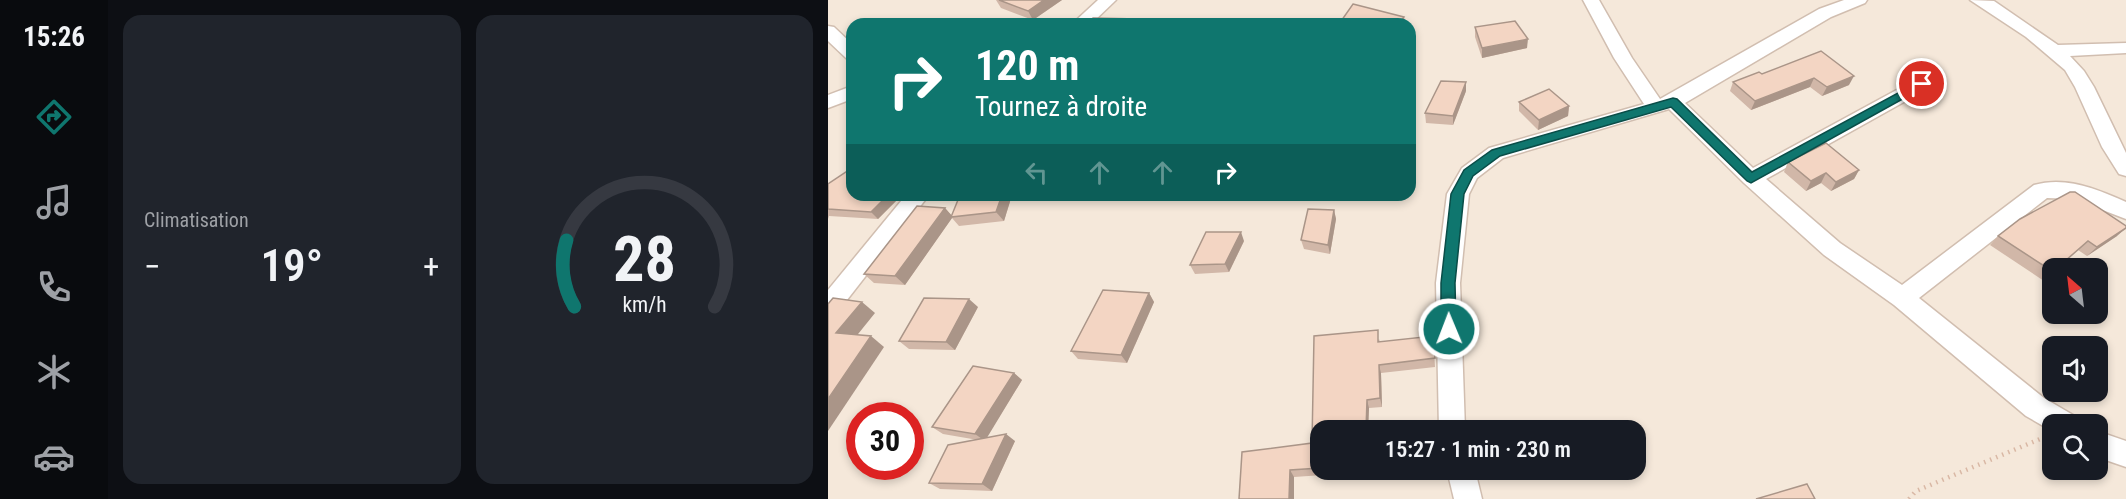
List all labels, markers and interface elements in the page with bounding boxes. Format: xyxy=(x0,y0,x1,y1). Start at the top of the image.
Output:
text: 15:26 xyxy=(23,21,85,53)
text: 120 m xyxy=(975,41,1080,90)
icon: right xyxy=(876,42,954,120)
pin xyxy=(1896,58,1947,109)
icon: arrive xyxy=(1905,67,1938,100)
text: Tournez à droite xyxy=(975,91,1147,123)
icon: directions xyxy=(33,96,75,138)
icon: left xyxy=(1020,156,1053,189)
icon: ahead xyxy=(1083,156,1116,189)
icon: ahead xyxy=(1146,156,1179,189)
icon: right xyxy=(1209,156,1242,189)
icon: music xyxy=(33,181,75,223)
text: Climatisation xyxy=(144,208,249,232)
text: 28 xyxy=(613,223,676,296)
text: 19° xyxy=(260,239,323,292)
text: − xyxy=(144,247,161,286)
text: + xyxy=(423,247,439,286)
north arrow xyxy=(2042,258,2108,324)
map controls xyxy=(2042,258,2108,480)
icon: phone xyxy=(33,266,75,308)
text: km/h xyxy=(622,292,666,317)
position arrow xyxy=(1417,297,1481,361)
button: sound xyxy=(2042,336,2108,402)
icon: climate xyxy=(33,351,75,393)
speed limit sign: 30 xyxy=(846,402,924,480)
button: search xyxy=(2042,414,2108,480)
icon: car xyxy=(33,436,75,478)
text: 15:27 · 1 min · 230 m xyxy=(1385,437,1571,462)

